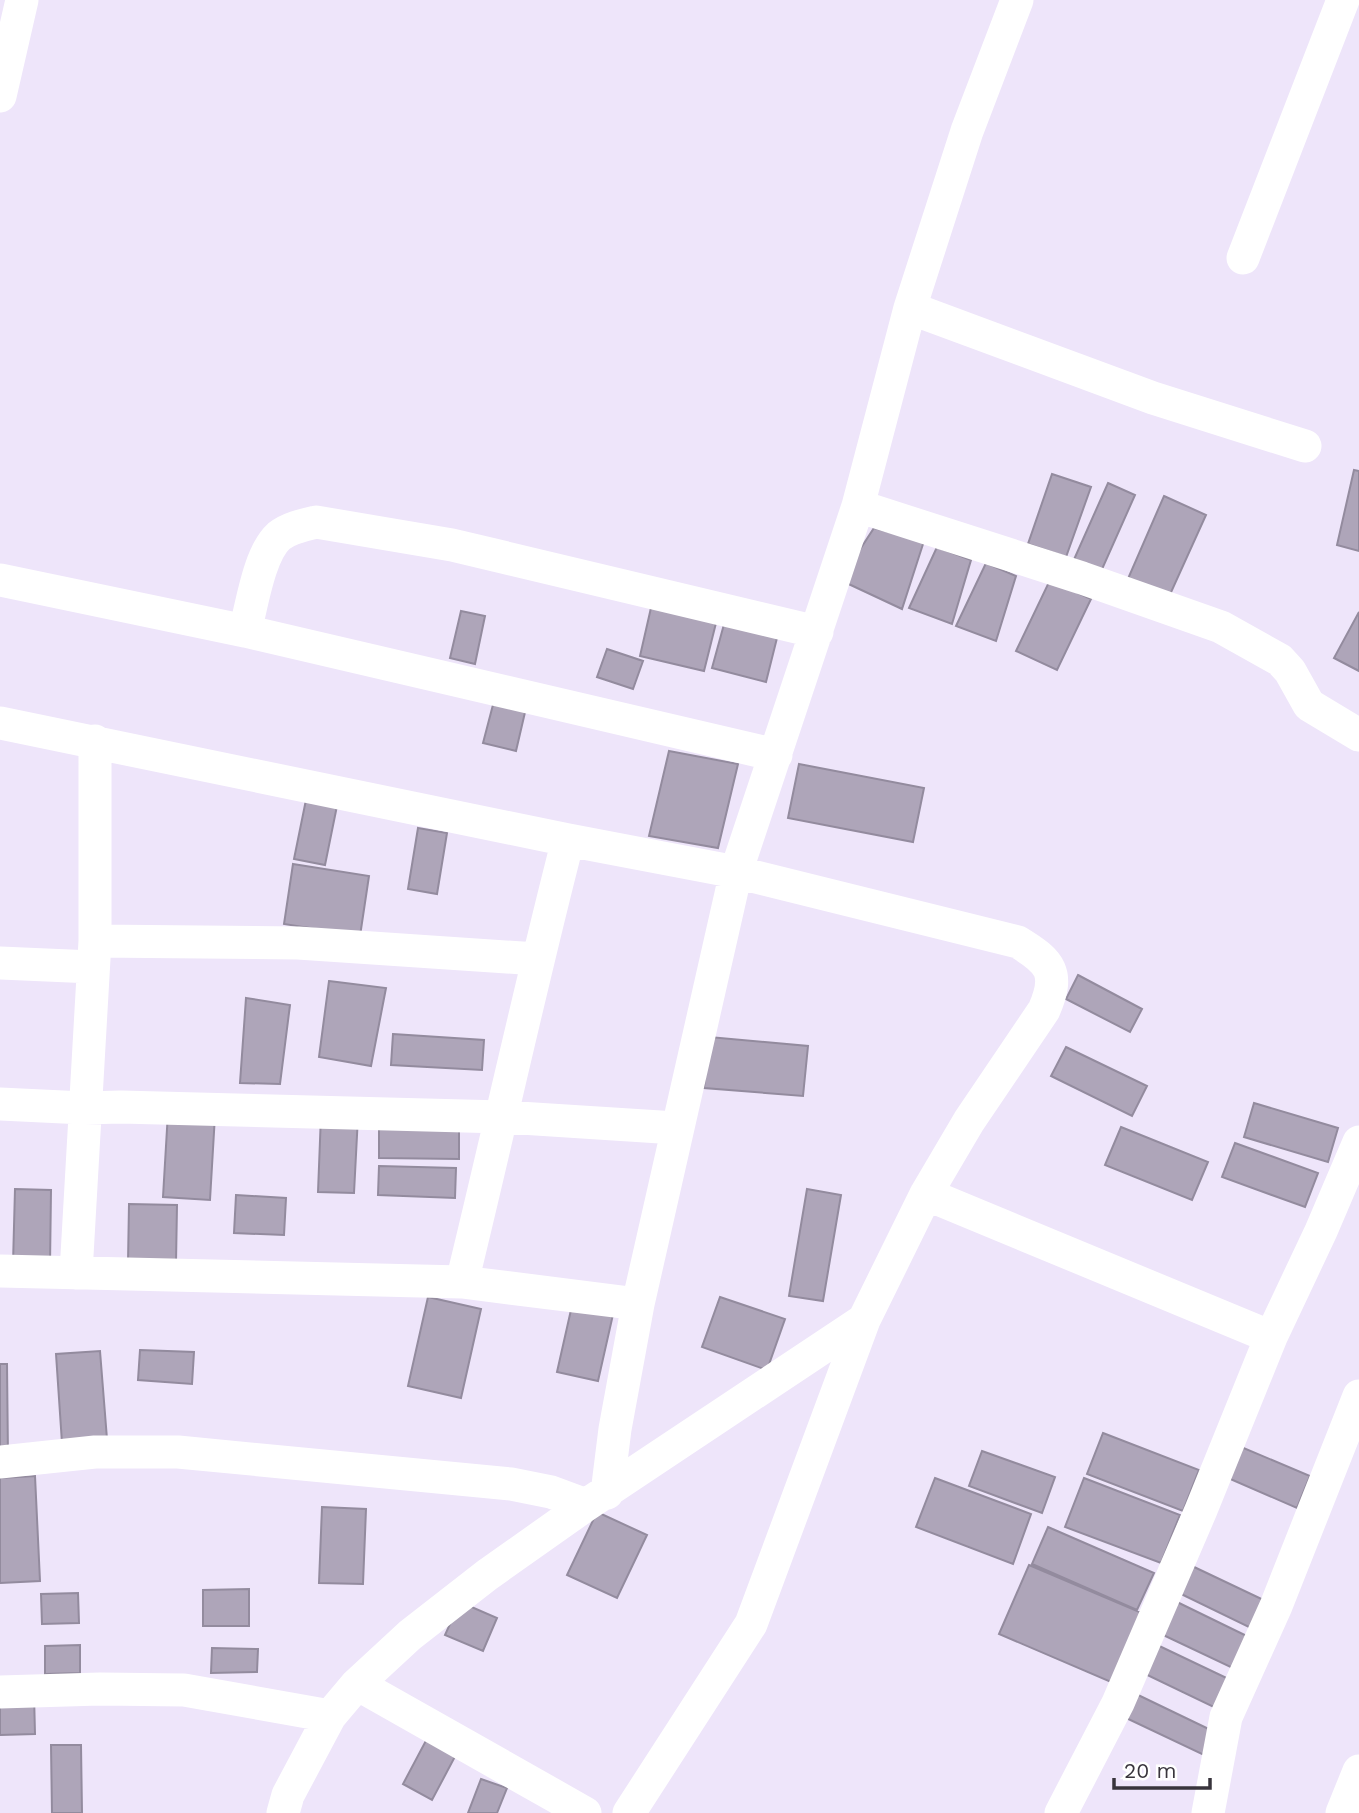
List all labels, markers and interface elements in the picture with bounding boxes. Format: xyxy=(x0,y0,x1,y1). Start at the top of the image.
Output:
scale bar xyxy=(1114,1746,1210,1790)
text: 20 m xyxy=(1124,1758,1176,1783)

